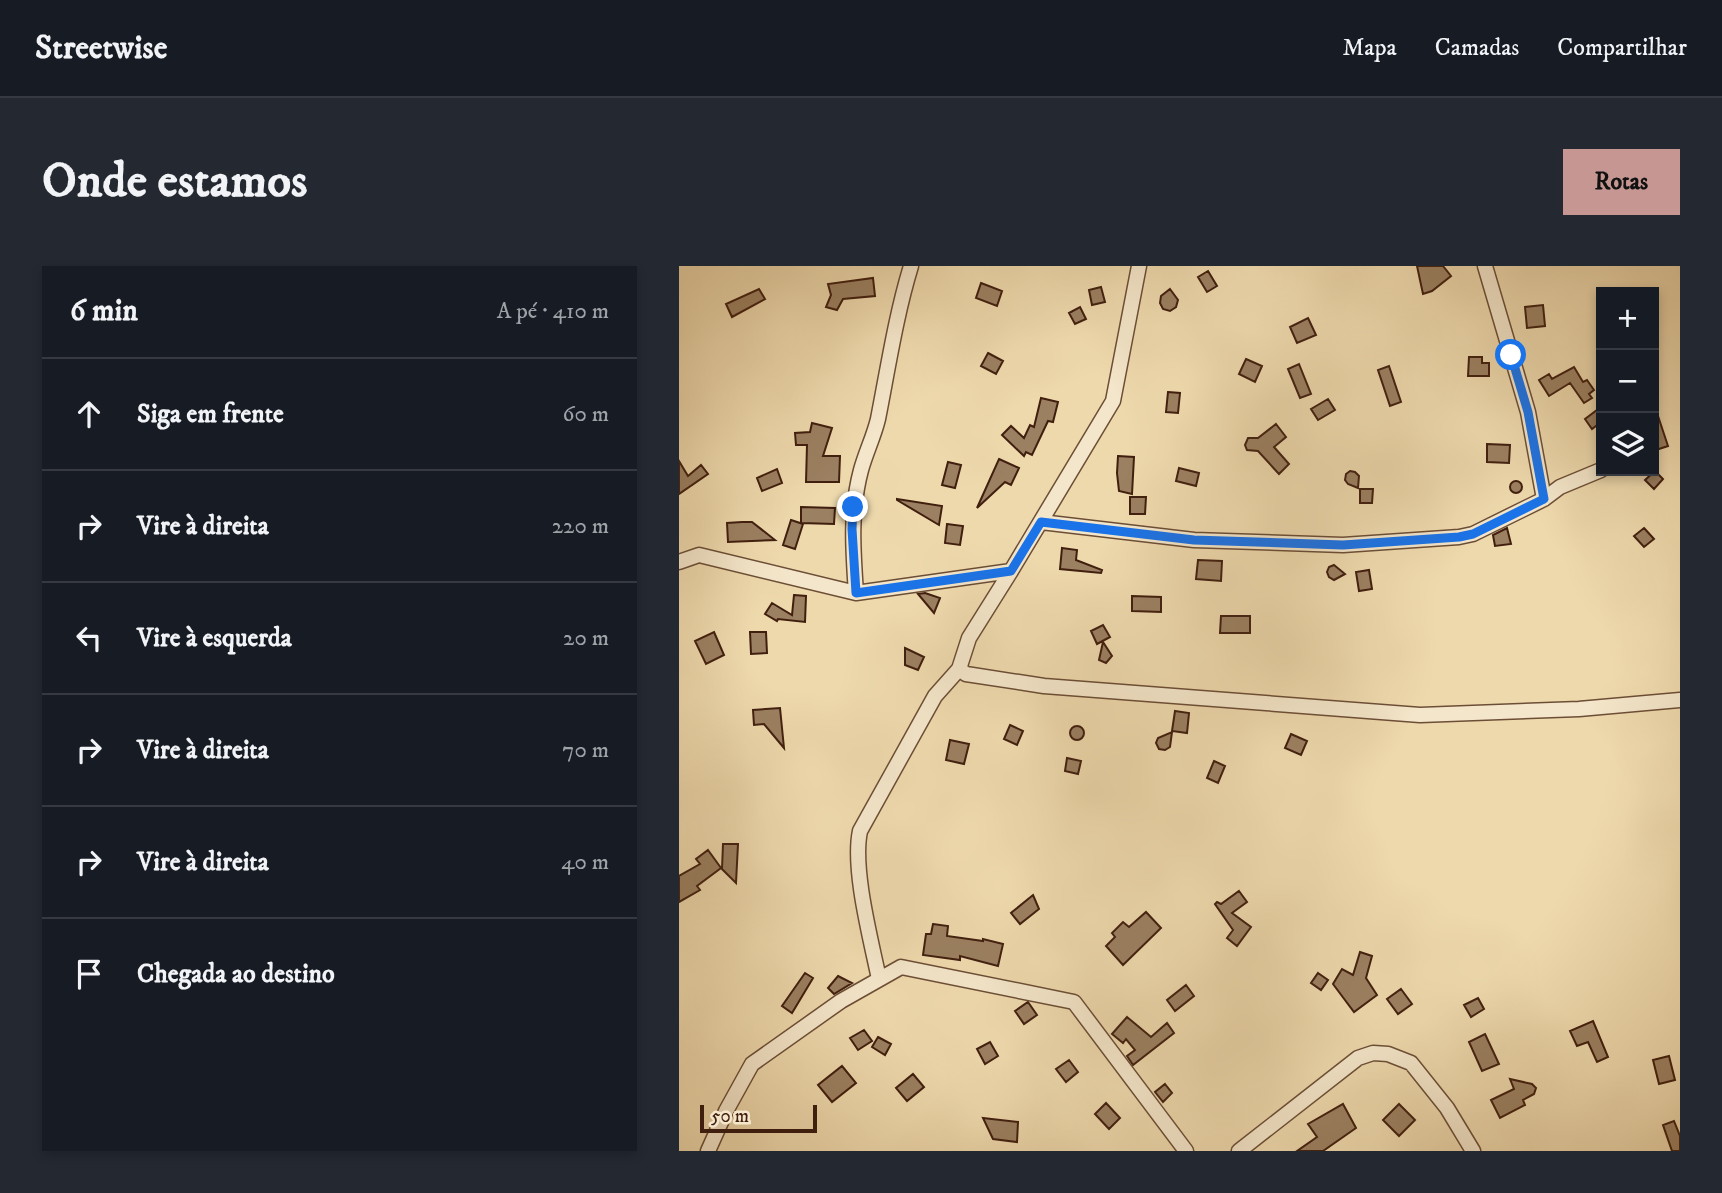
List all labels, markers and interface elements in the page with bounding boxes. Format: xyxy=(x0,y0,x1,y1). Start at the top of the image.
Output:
text: Streetwise xyxy=(35,28,167,69)
text: Mapa xyxy=(1342,33,1397,63)
text: Camadas xyxy=(1435,33,1519,63)
text: Compartilhar xyxy=(1557,33,1687,63)
button: Rotas xyxy=(1563,149,1680,215)
text: Onde estamos xyxy=(42,151,307,213)
map controls xyxy=(1596,287,1659,476)
button: + xyxy=(1596,287,1659,350)
text: 6 min xyxy=(70,293,138,330)
text: A pé · 410 m xyxy=(497,297,609,326)
route start xyxy=(1495,339,1526,370)
button: − xyxy=(1596,350,1659,413)
icon: ahead xyxy=(70,395,108,433)
text: Siga em frente xyxy=(137,398,284,431)
text: 60 m xyxy=(562,400,609,429)
button: layers xyxy=(1596,413,1659,476)
route end xyxy=(837,491,868,522)
icon: right xyxy=(70,507,108,545)
text: Vire à direita xyxy=(137,510,269,543)
text: 220 m xyxy=(552,512,609,541)
icon: left xyxy=(70,619,108,657)
text: Vire à esquerda xyxy=(137,622,292,655)
text: 20 m xyxy=(563,624,609,653)
icon: right xyxy=(70,731,108,769)
text: Vire à direita xyxy=(137,734,269,767)
text: 70 m xyxy=(562,736,609,765)
icon: right xyxy=(70,843,108,881)
text: Vire à direita xyxy=(137,846,269,879)
text: 40 m xyxy=(561,848,609,877)
icon: arrive xyxy=(70,955,108,993)
text: Chegada ao destino xyxy=(137,958,335,991)
scale bar xyxy=(700,1102,817,1134)
text: 50 m xyxy=(711,1105,749,1128)

